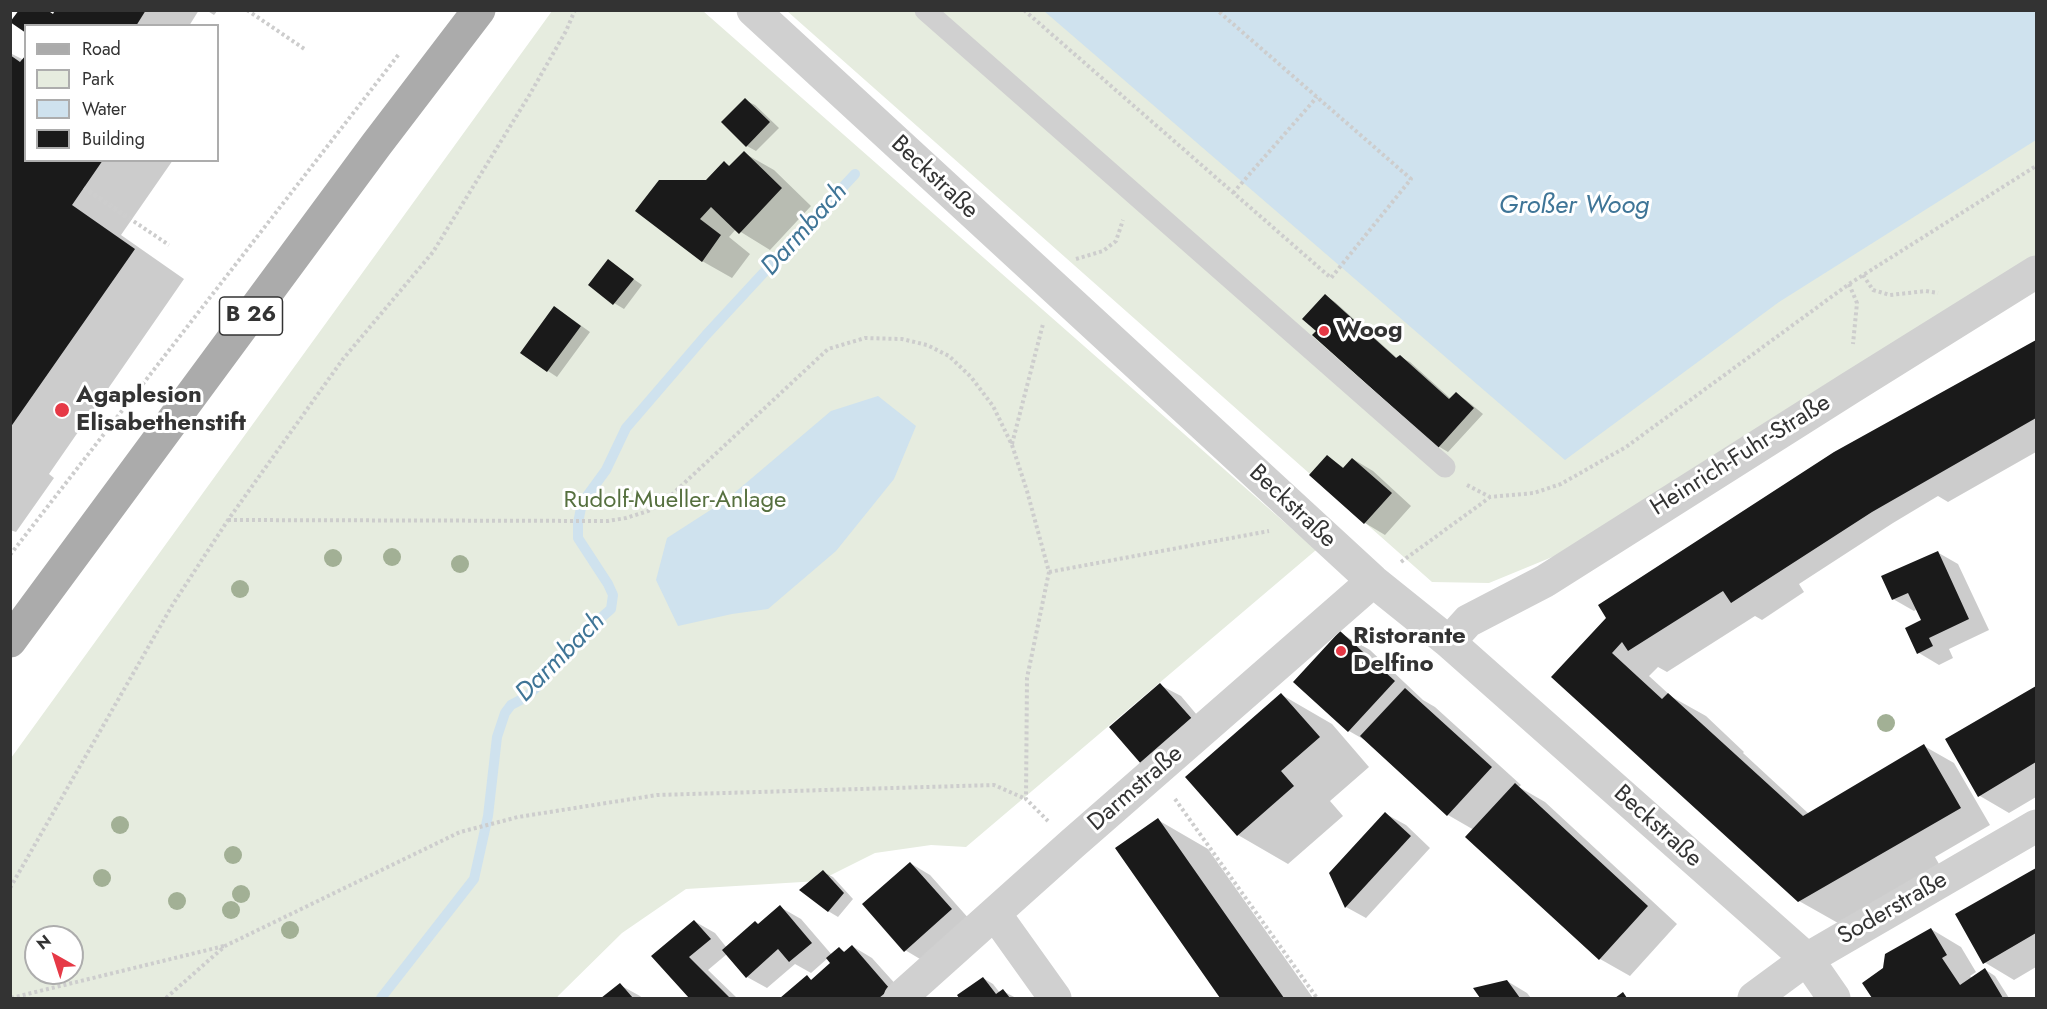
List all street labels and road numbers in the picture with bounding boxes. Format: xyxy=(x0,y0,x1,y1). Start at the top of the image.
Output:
street label: Beckstraße xyxy=(884,130,984,226)
road number: B 26 xyxy=(220,297,282,335)
street label: Heinrich-Fuhr-Straße xyxy=(1646,389,1836,523)
street label: Beckstraße xyxy=(1242,459,1342,555)
street label: Darmstraße xyxy=(1083,740,1189,838)
street label: Beckstraße xyxy=(1607,780,1707,874)
street label: Soderstraße xyxy=(1833,866,1953,952)

